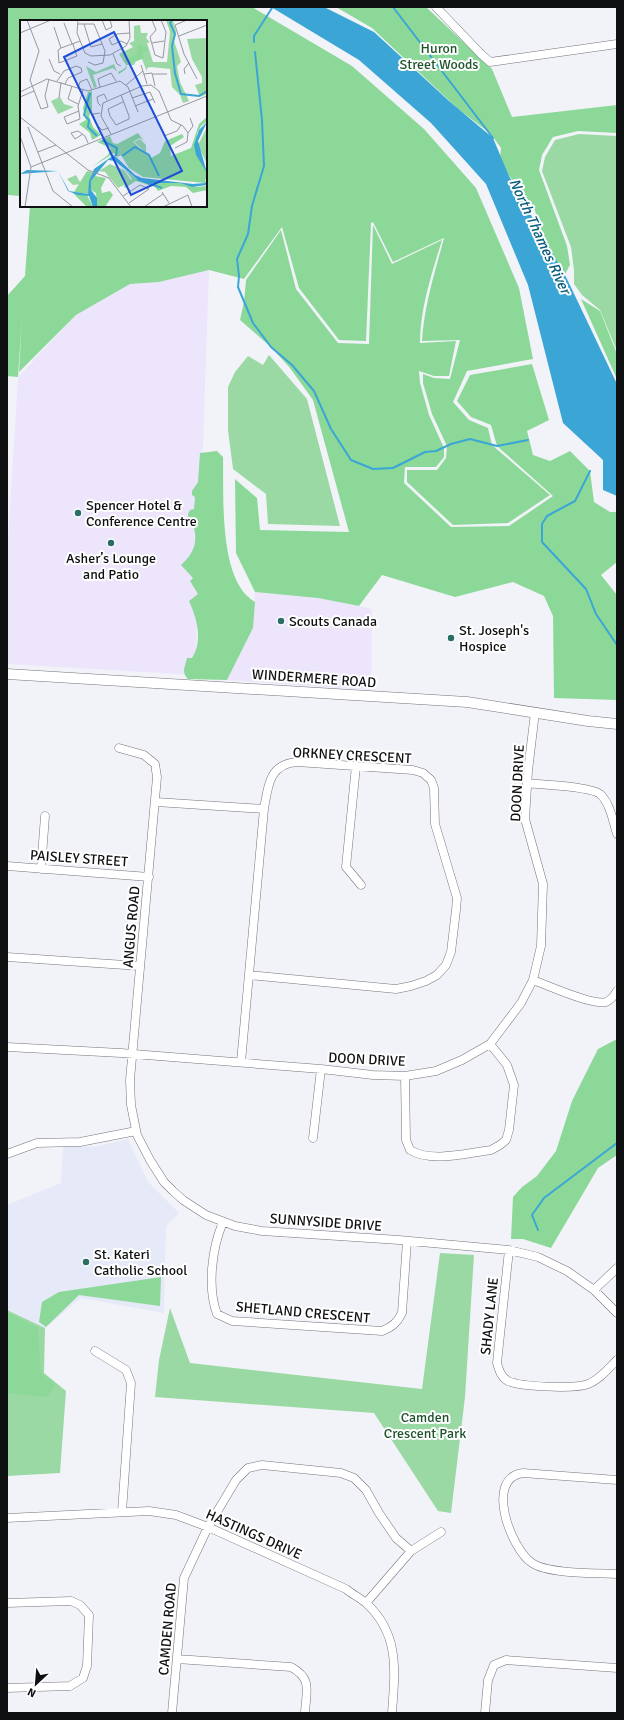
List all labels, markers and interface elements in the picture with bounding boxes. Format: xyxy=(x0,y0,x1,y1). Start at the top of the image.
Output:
inset map xyxy=(20,20,207,207)
park label: Huron Street Woods xyxy=(399,40,479,73)
water label: North Thames River xyxy=(505,175,576,299)
place label: Spencer Hotel & Conference Centre xyxy=(86,497,197,530)
marker: Spencer Hotel & Conference Centre xyxy=(73,508,83,518)
marker: Asher’s Lounge and Patio xyxy=(106,538,116,548)
place label: Asher’s Lounge and Patio xyxy=(66,550,156,583)
place label: Scouts Canada xyxy=(289,613,377,630)
marker: Scouts Canada xyxy=(276,616,286,626)
place label: St. Joseph's Hospice xyxy=(459,622,529,655)
marker: St. Joseph's Hospice xyxy=(446,633,456,643)
street label: WINDERMERE ROAD xyxy=(251,666,377,691)
street label: ORKNEY CRESCENT xyxy=(292,744,412,767)
street label: DOON DRIVE xyxy=(507,744,528,822)
street label: PAISLEY STREET xyxy=(29,847,129,870)
street label: ANGUS ROAD xyxy=(119,885,144,969)
street label: DOON DRIVE xyxy=(328,1049,406,1070)
street label: SUNNYSIDE DRIVE xyxy=(269,1210,383,1235)
place label: St. Kateri Catholic School xyxy=(94,1246,187,1279)
marker: St. Kateri Catholic School xyxy=(81,1257,91,1267)
street label: SHADY LANE xyxy=(477,1276,502,1356)
street label: SHETLAND CRESCENT xyxy=(235,1298,371,1327)
park label: Camden Crescent Park xyxy=(384,1409,466,1442)
street label: HASTINGS DRIVE xyxy=(203,1506,305,1563)
street label: CAMDEN ROAD xyxy=(155,1582,180,1676)
north arrow xyxy=(16,1664,56,1704)
text: N xyxy=(26,1685,38,1700)

